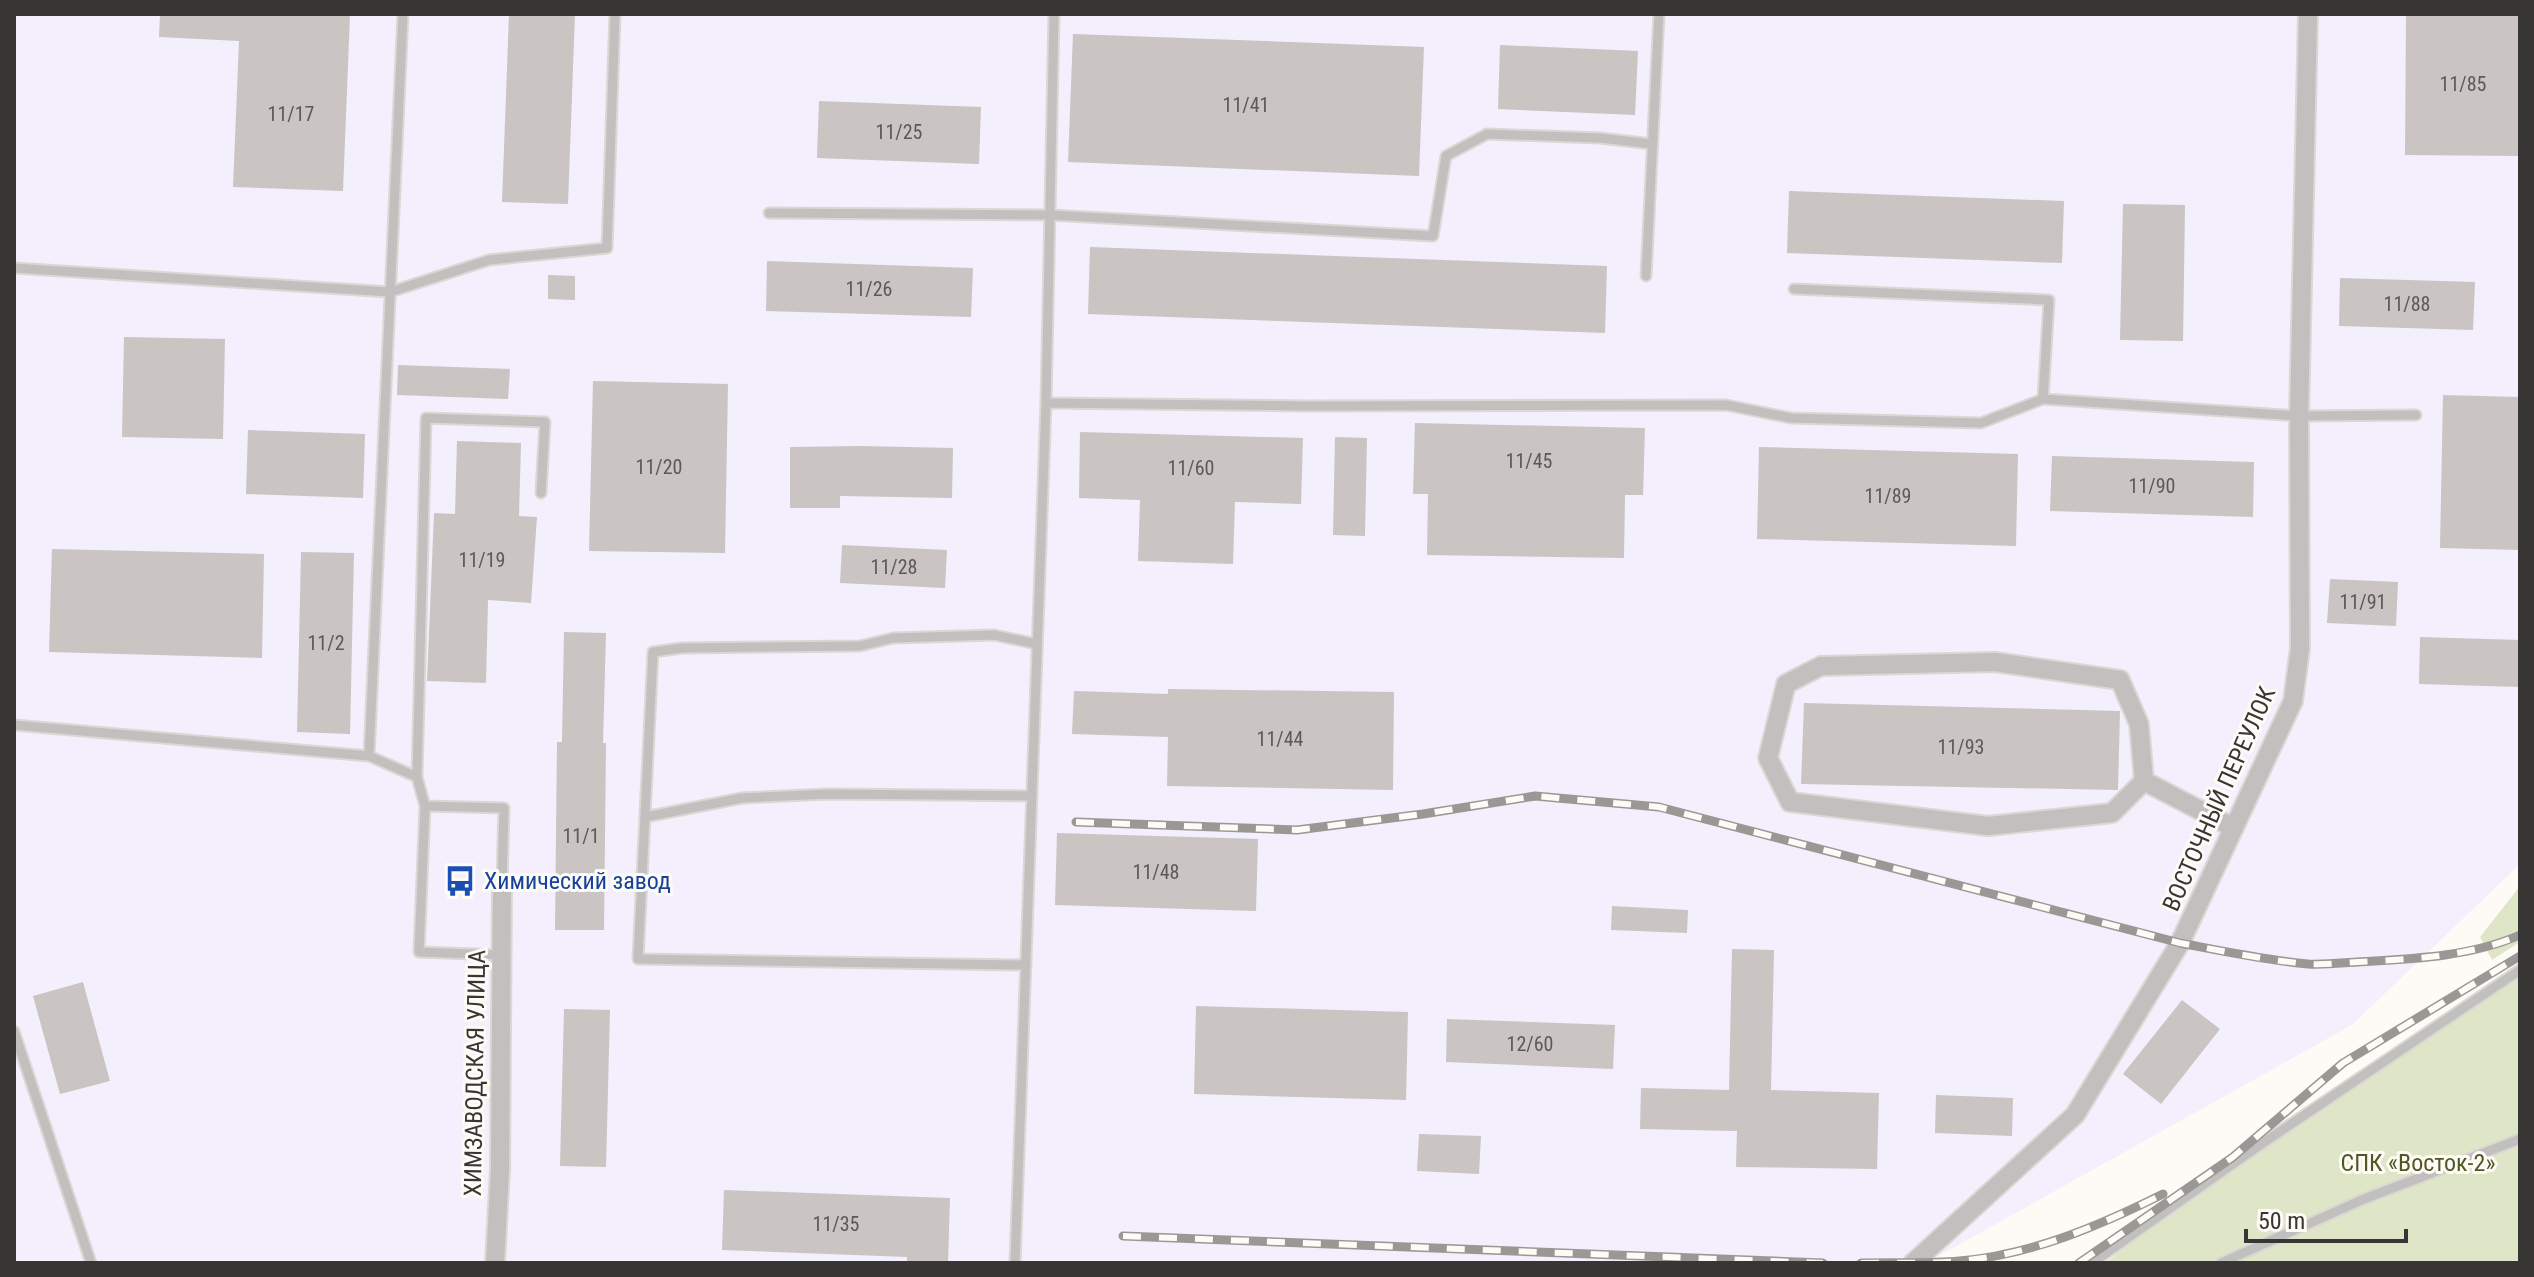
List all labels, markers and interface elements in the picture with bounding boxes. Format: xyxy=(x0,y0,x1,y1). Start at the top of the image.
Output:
house number: 11/85 xyxy=(2440,72,2487,96)
house number: 11/41 xyxy=(1223,93,1269,117)
house number: 11/17 xyxy=(268,102,314,126)
house number: 11/25 xyxy=(876,120,923,144)
house number: 11/26 xyxy=(846,277,892,301)
house number: 11/88 xyxy=(2384,292,2430,316)
house number: 11/45 xyxy=(1506,449,1553,473)
house number: 11/20 xyxy=(636,455,682,479)
house number: 11/60 xyxy=(1168,456,1214,480)
house number: 11/90 xyxy=(2129,474,2175,498)
house number: 11/89 xyxy=(1865,484,1911,508)
house number: 11/19 xyxy=(459,548,505,572)
house number: 11/28 xyxy=(871,555,917,579)
house number: 11/91 xyxy=(2340,590,2386,614)
house number: 11/2 xyxy=(307,631,345,655)
street label: ВОСТОЧНЫЙ ПЕРЕУЛОК xyxy=(2157,682,2281,915)
house number: 11/44 xyxy=(1257,727,1304,751)
house number: 11/93 xyxy=(1938,735,1984,759)
house number: 11/1 xyxy=(562,824,600,848)
house number: 11/48 xyxy=(1133,860,1179,884)
bus stop icon: Химический завод xyxy=(443,864,477,898)
place label: Химический завод xyxy=(484,867,671,895)
street label: ХИМЗАВОДСКАЯ УЛИЦА xyxy=(459,949,491,1197)
house number: 12/60 xyxy=(1507,1032,1553,1056)
park label: СПК «Восток-2» xyxy=(2341,1149,2495,1177)
scale bar xyxy=(2246,1193,2406,1243)
text: 50 m xyxy=(2258,1207,2305,1235)
house number: 11/35 xyxy=(813,1212,860,1236)

